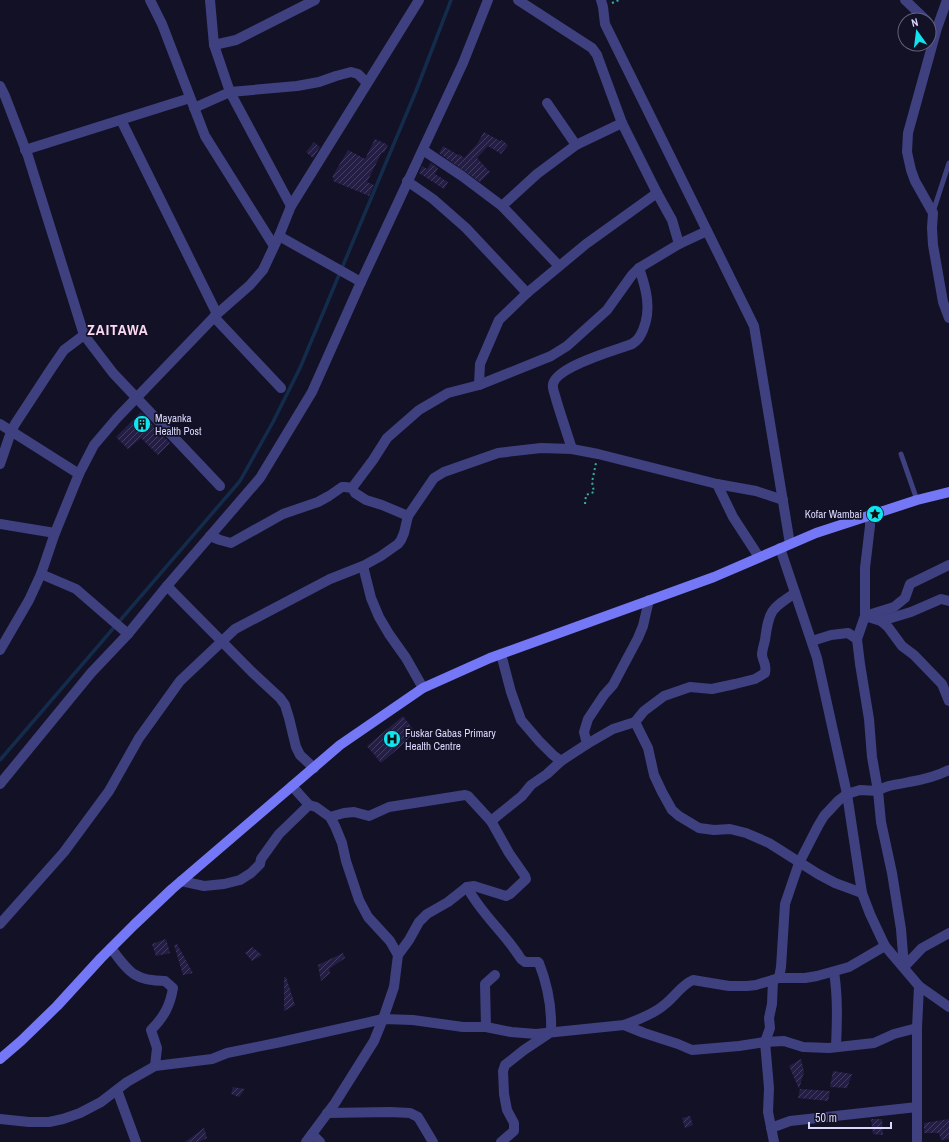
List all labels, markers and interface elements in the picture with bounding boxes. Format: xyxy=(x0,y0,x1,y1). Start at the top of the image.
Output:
north arrow xyxy=(897,12,937,52)
text: N xyxy=(910,15,919,30)
district label: ZAITAWA xyxy=(87,319,149,340)
place label: Mayanka Health Post xyxy=(155,411,202,438)
building icon: Mayanka Health Post xyxy=(132,414,152,434)
place icon: Kofar Wambai xyxy=(865,504,885,524)
place label: Kofar Wambai xyxy=(805,507,862,521)
place label: Fuskar Gabas Primary Health Centre xyxy=(405,726,496,753)
hospital icon: Fuskar Gabas Primary Health Centre xyxy=(382,729,402,749)
scale bar xyxy=(809,1104,891,1130)
text: 50 m xyxy=(815,1110,837,1126)

